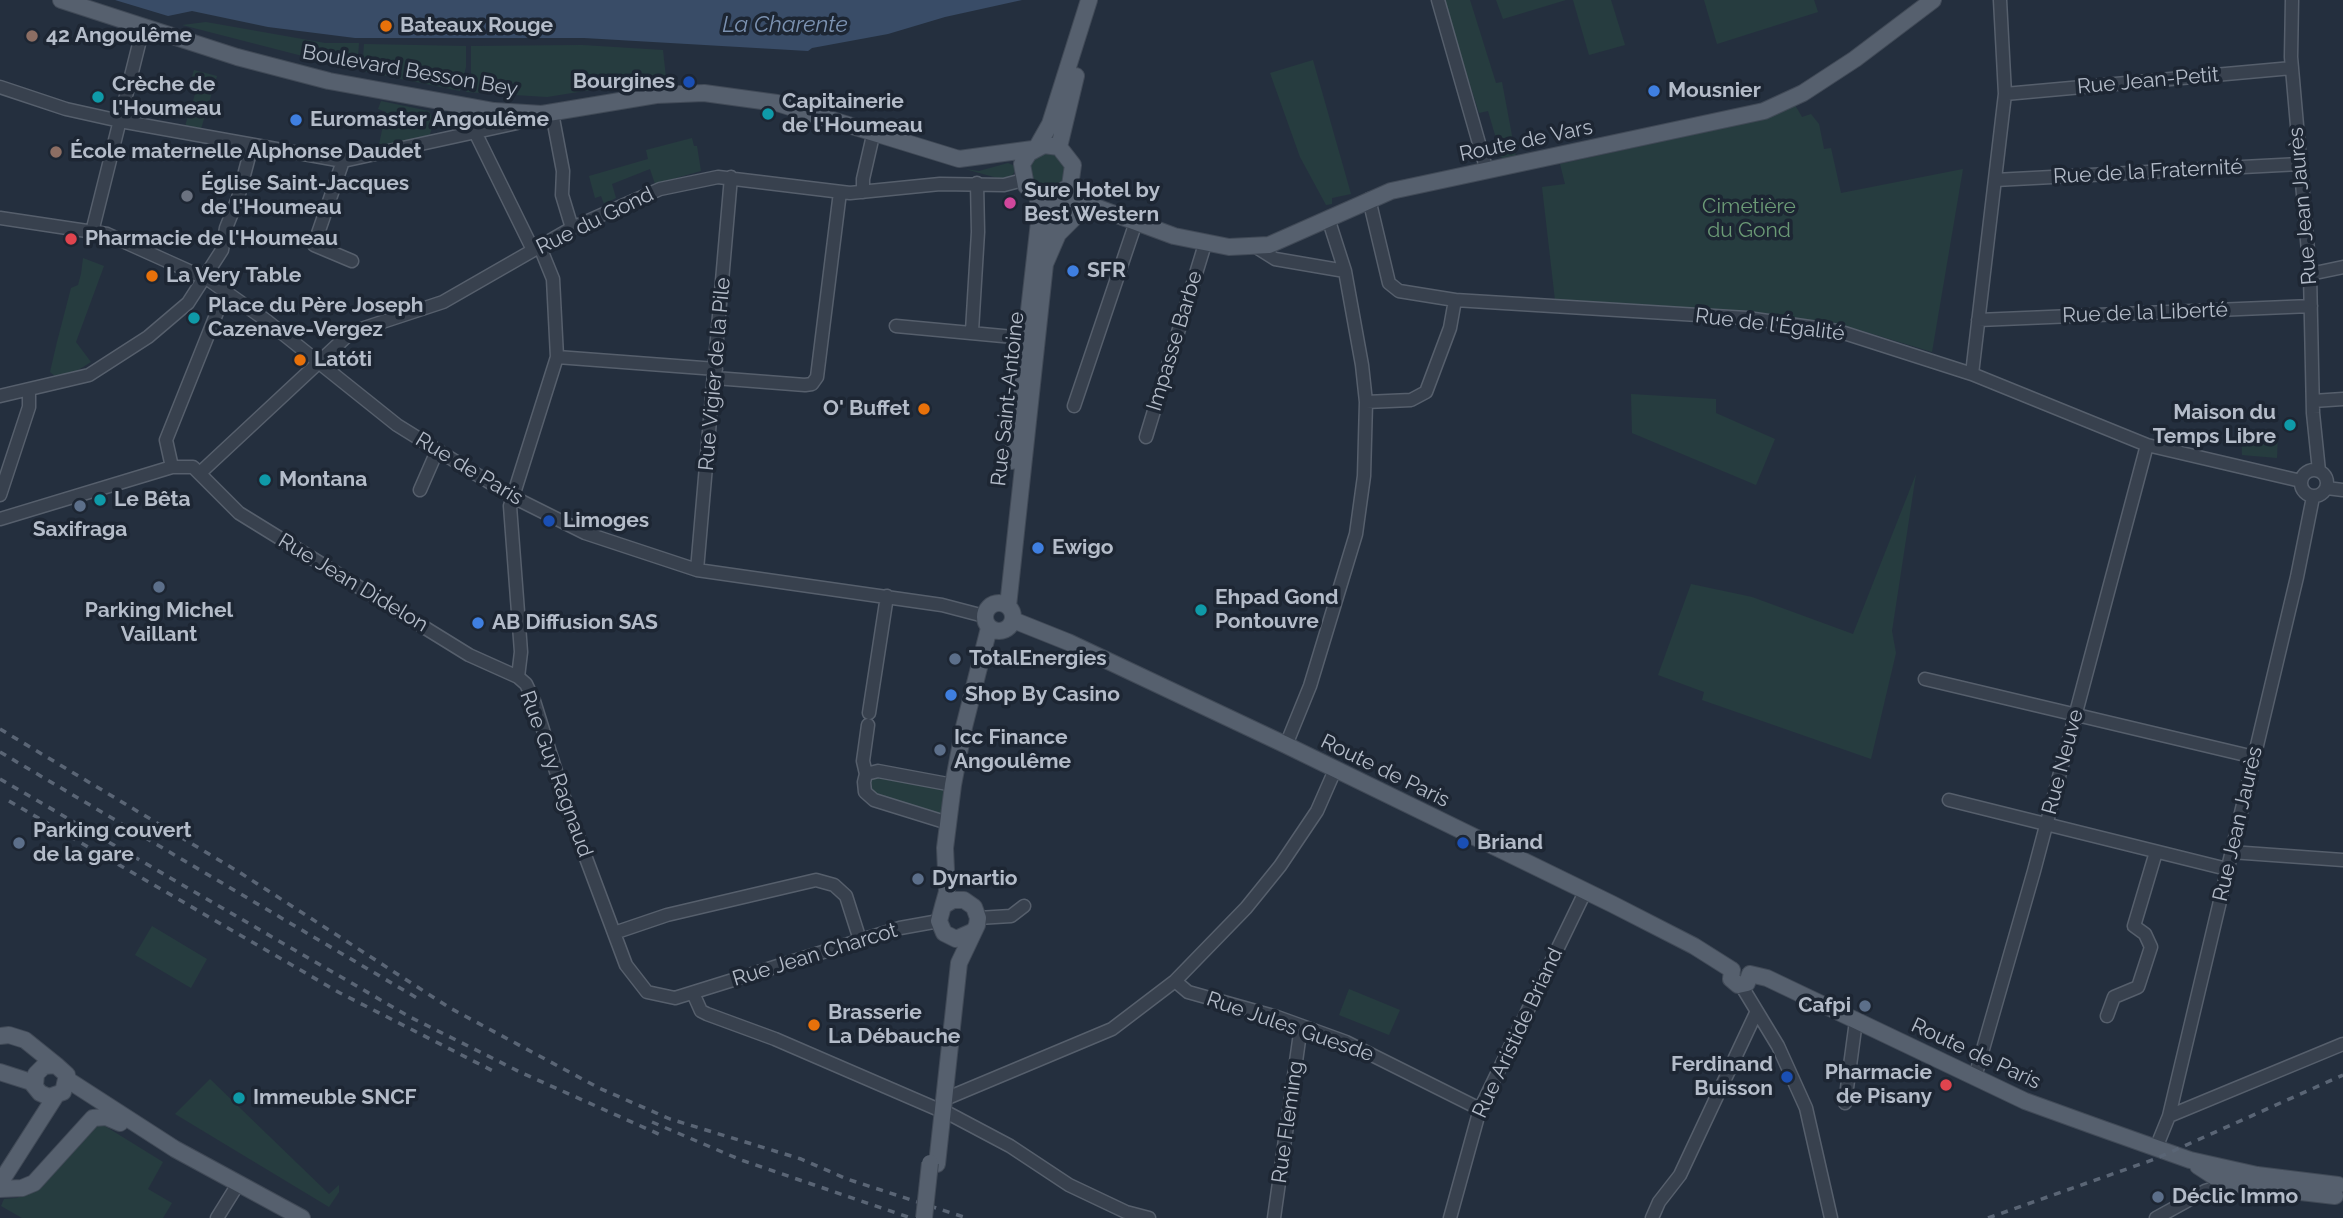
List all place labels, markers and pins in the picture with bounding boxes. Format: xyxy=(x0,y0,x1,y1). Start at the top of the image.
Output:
place label: Bateaux Rouge xyxy=(400,13,553,39)
marker: Bateaux Rouge xyxy=(378,18,394,34)
place label: 42 Angoulême xyxy=(46,23,192,49)
marker: 42 Angoulême xyxy=(24,28,40,44)
place label: Bourgines xyxy=(573,69,675,95)
place label: Crèche de l'Houmeau xyxy=(112,72,222,122)
marker: Bourgines xyxy=(681,74,697,90)
place label: Mousnier xyxy=(1668,78,1761,104)
marker: Mousnier xyxy=(1646,83,1662,99)
marker: Crèche de l'Houmeau xyxy=(90,89,106,105)
place label: Capitainerie de l'Houmeau xyxy=(782,89,923,139)
marker: Capitainerie de l'Houmeau xyxy=(760,106,776,122)
place label: Euromaster Angoulême xyxy=(310,107,549,133)
marker: Euromaster Angoulême xyxy=(288,112,304,128)
place label: École maternelle Alphonse Daudet xyxy=(70,139,422,165)
marker: École maternelle Alphonse Daudet xyxy=(48,144,64,160)
place label: Église Saint-Jacques de l'Houmeau xyxy=(201,171,409,221)
place label: Sure Hotel by Best Western xyxy=(1024,178,1160,228)
marker: Église Saint-Jacques de l'Houmeau xyxy=(179,188,195,204)
marker: Sure Hotel by Best Western xyxy=(1002,195,1018,211)
place label: Pharmacie de l'Houmeau xyxy=(85,226,338,252)
marker: Pharmacie de l'Houmeau xyxy=(63,231,79,247)
place label: SFR xyxy=(1087,258,1126,284)
place label: La Very Table xyxy=(166,263,301,289)
marker: SFR xyxy=(1065,263,1081,279)
marker: La Very Table xyxy=(144,268,160,284)
place label: Place du Père Joseph Cazenave-Vergez xyxy=(208,293,424,343)
marker: Place du Père Joseph Cazenave-Vergez xyxy=(186,310,202,326)
place label: Latóti xyxy=(314,347,372,373)
marker: Latóti xyxy=(292,352,308,368)
place label: O' Buffet xyxy=(823,396,910,422)
place label: Maison du Temps Libre xyxy=(2153,400,2276,450)
marker: O' Buffet xyxy=(916,401,932,417)
marker: Maison du Temps Libre xyxy=(2282,417,2298,433)
place label: Montana xyxy=(279,467,367,493)
marker: Montana xyxy=(257,472,273,488)
place label: Le Bêta xyxy=(114,487,191,513)
marker: Le Bêta xyxy=(92,492,108,508)
marker: Saxifraga xyxy=(72,498,88,514)
place label: Limoges xyxy=(563,508,649,534)
marker: Limoges xyxy=(541,513,557,529)
place label: Saxifraga xyxy=(33,517,127,543)
place label: Ewigo xyxy=(1052,535,1113,561)
marker: Ewigo xyxy=(1030,540,1046,556)
marker: Parking Michel Vaillant xyxy=(151,579,167,595)
place label: Ehpad Gond Pontouvre xyxy=(1215,585,1338,635)
place label: Parking Michel Vaillant xyxy=(85,598,233,648)
marker: Ehpad Gond Pontouvre xyxy=(1193,602,1209,618)
place label: AB Diffusion SAS xyxy=(492,610,658,636)
marker: AB Diffusion SAS xyxy=(470,615,486,631)
place label: TotalEnergies xyxy=(969,646,1107,672)
marker: TotalEnergies xyxy=(947,651,963,667)
place label: Shop By Casino xyxy=(965,682,1120,708)
marker: Shop By Casino xyxy=(943,687,959,703)
place label: Icc Finance Angoulême xyxy=(954,725,1071,775)
marker: Icc Finance Angoulême xyxy=(932,742,948,758)
place label: Parking couvert de la gare xyxy=(33,818,192,868)
place label: Briand xyxy=(1477,830,1543,856)
marker: Parking couvert de la gare xyxy=(11,835,27,851)
marker: Briand xyxy=(1455,835,1471,851)
place label: Dynartio xyxy=(932,866,1018,892)
marker: Dynartio xyxy=(910,871,926,887)
place label: Cafpi xyxy=(1798,993,1851,1019)
marker: Cafpi xyxy=(1857,998,1873,1014)
place label: Brasserie La Débauche xyxy=(828,1000,960,1050)
marker: Brasserie La Débauche xyxy=(806,1017,822,1033)
place label: Ferdinand Buisson xyxy=(1671,1052,1773,1102)
place label: Pharmacie de Pisany xyxy=(1825,1060,1932,1110)
marker: Ferdinand Buisson xyxy=(1779,1069,1795,1085)
marker: Pharmacie de Pisany xyxy=(1938,1077,1954,1093)
place label: Immeuble SNCF xyxy=(253,1085,417,1111)
marker: Immeuble SNCF xyxy=(231,1090,247,1106)
place label: Déclic Immo xyxy=(2172,1184,2298,1210)
marker: Déclic Immo xyxy=(2150,1189,2166,1205)

